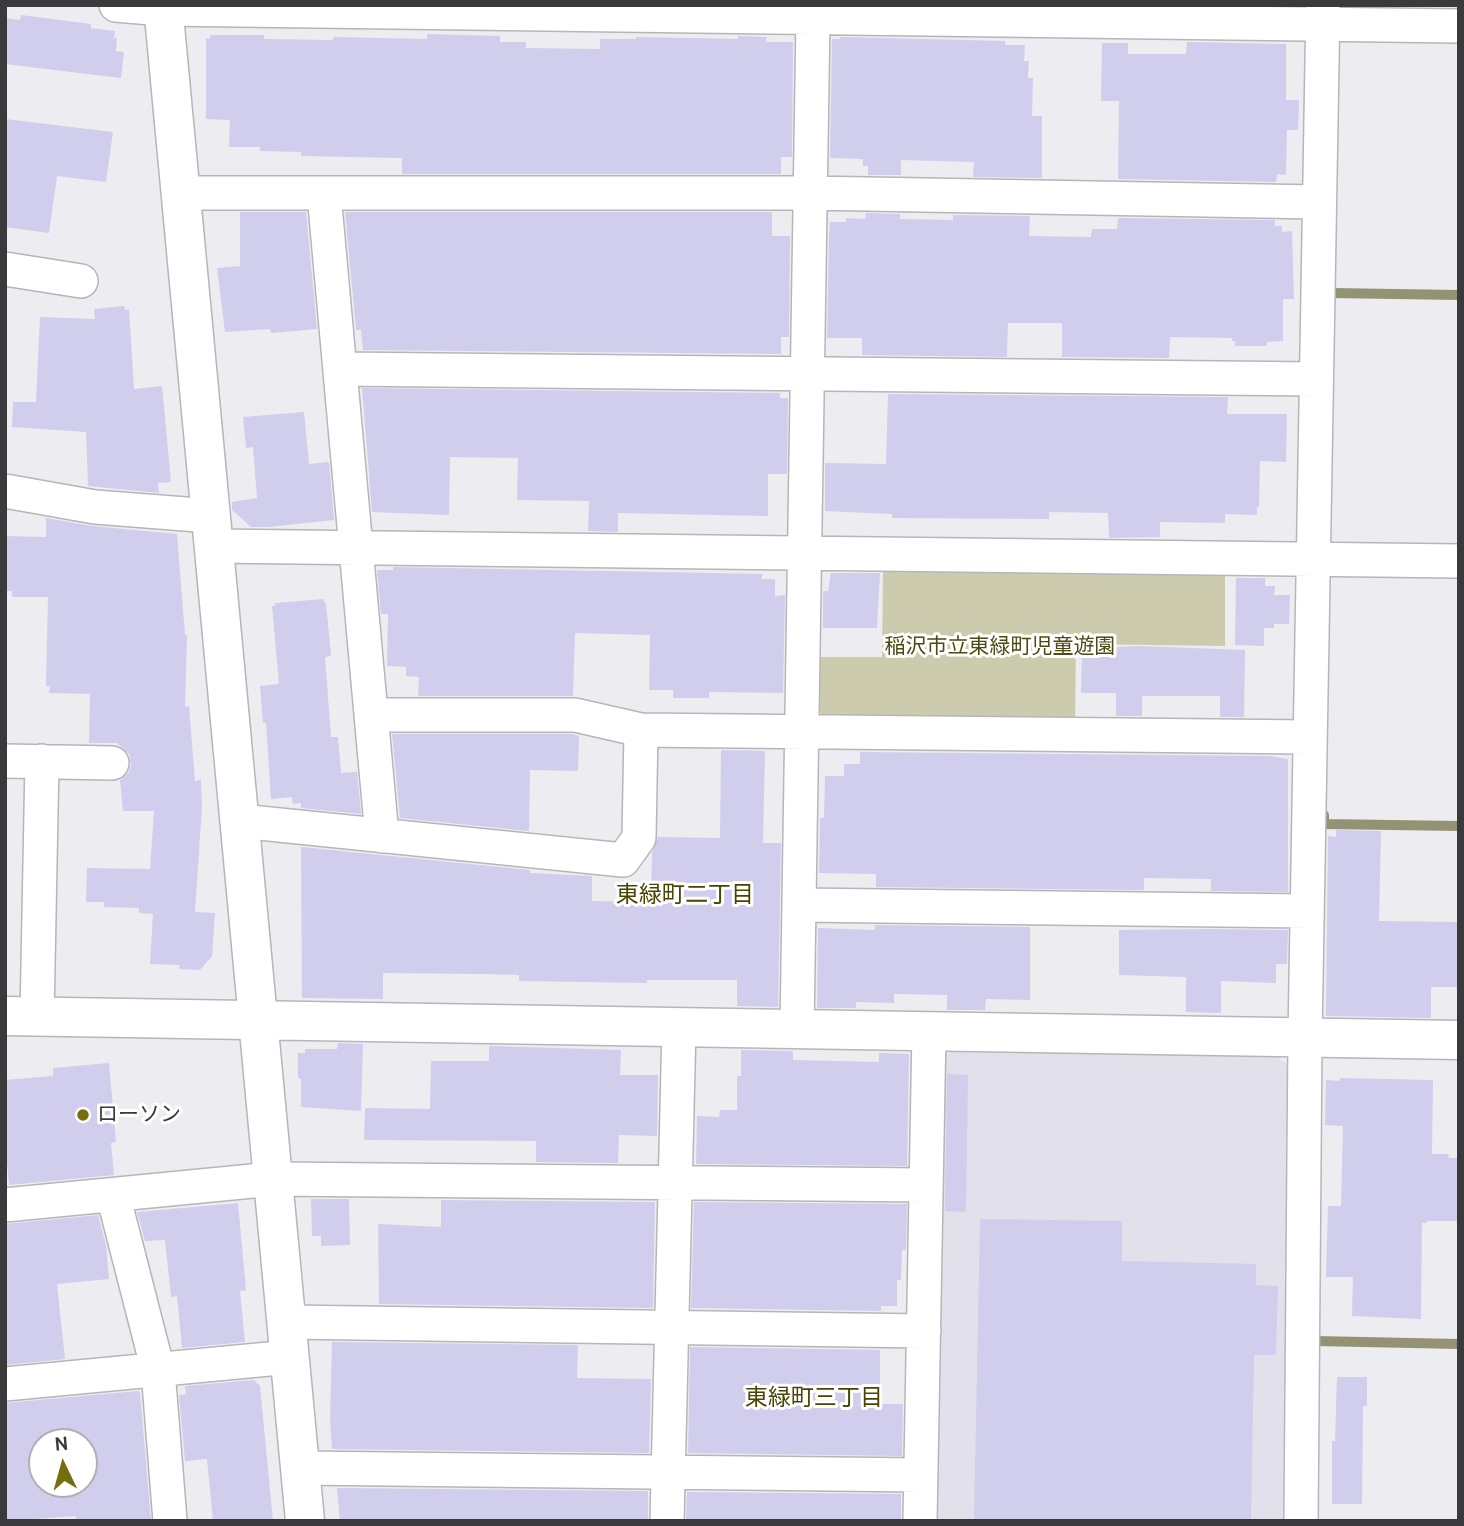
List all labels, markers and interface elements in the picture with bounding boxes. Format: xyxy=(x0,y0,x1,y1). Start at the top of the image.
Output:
park label: 稲沢市立東緑町児童遊園 xyxy=(885,634,1115,660)
district label: 東緑町二丁目 xyxy=(616,881,754,909)
place label: ローソン xyxy=(97,1102,181,1128)
marker: ローソン xyxy=(75,1107,91,1123)
district label: 東緑町三丁目 xyxy=(745,1384,883,1412)
north arrow xyxy=(28,1428,98,1498)
text: N xyxy=(54,1432,69,1456)

